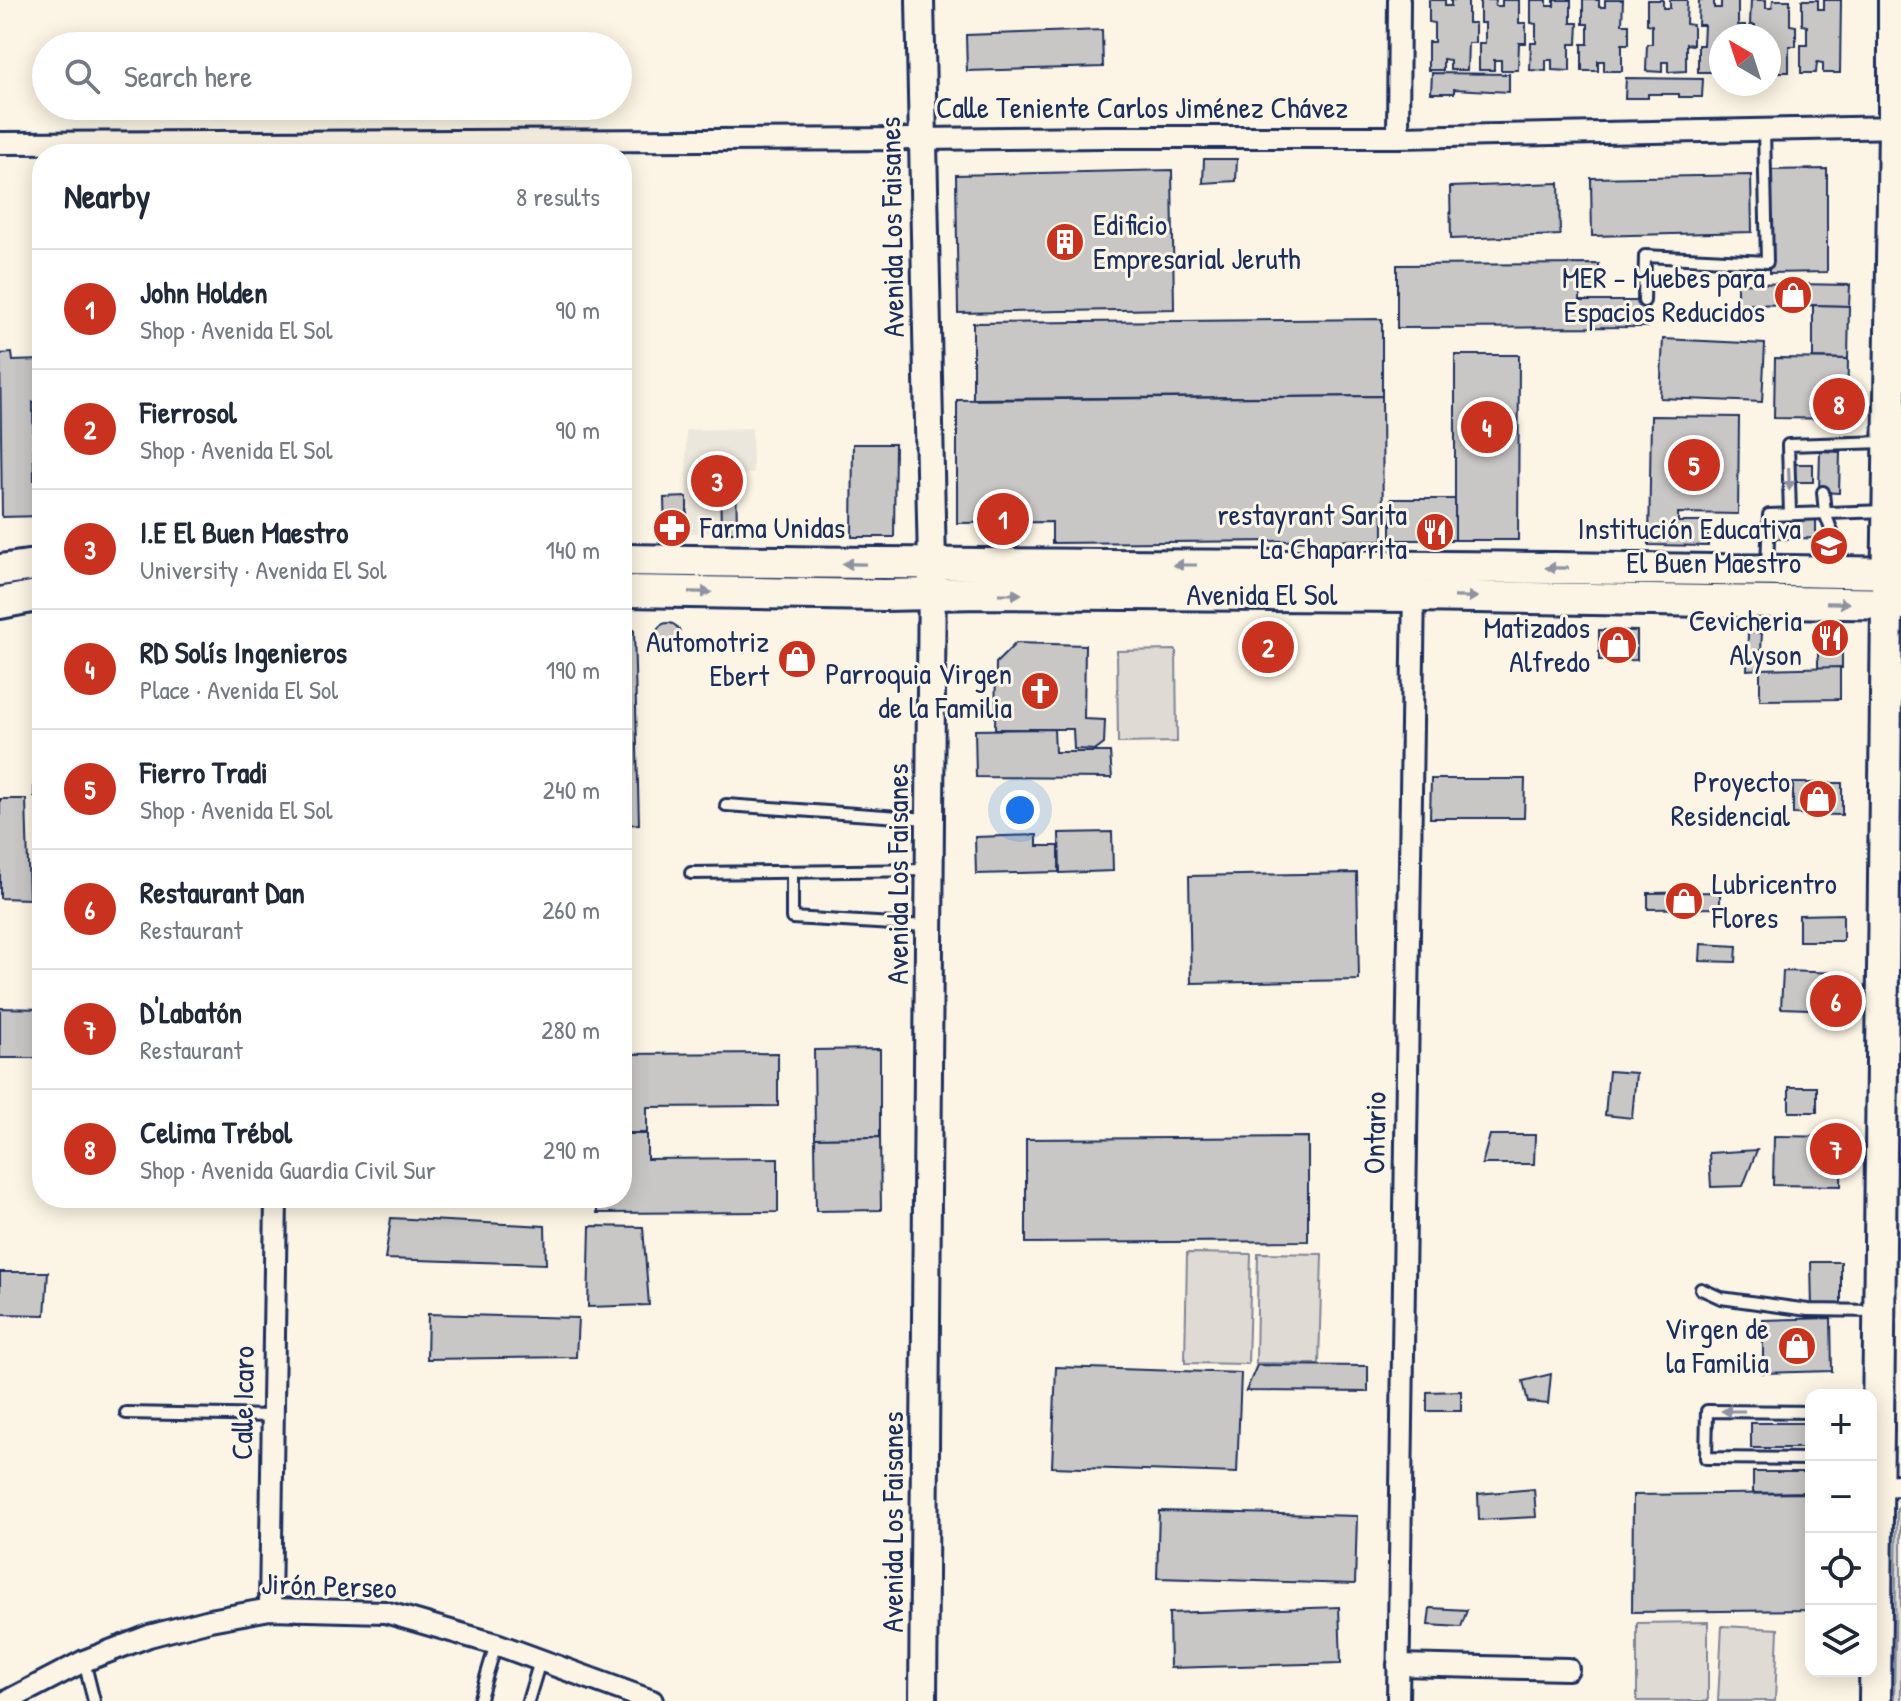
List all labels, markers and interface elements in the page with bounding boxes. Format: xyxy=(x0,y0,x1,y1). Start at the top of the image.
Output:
north arrow xyxy=(1709,24,1781,96)
search box xyxy=(32,32,632,120)
icon: search xyxy=(60,54,104,98)
text: Search here xyxy=(124,56,252,96)
street label: Calle Teniente Carlos Jiménez Chávez xyxy=(936,87,1348,127)
street label: Avenida Los Faisanes xyxy=(869,116,913,338)
text: Nearby xyxy=(64,173,150,219)
text: 8 results xyxy=(516,179,600,214)
place label: Edificio Empresarial Jeruth xyxy=(1093,204,1301,278)
building icon: Edificio Empresarial Jeruth xyxy=(1044,221,1086,263)
place label: MER - Muebes para Espacios Reducidos xyxy=(1562,257,1765,331)
text: John Holden xyxy=(140,272,268,312)
shop icon: MER - Muebes para Espacios Reducidos xyxy=(1772,274,1814,316)
text: 1 xyxy=(85,292,95,327)
text: 90 m xyxy=(555,292,600,327)
text: Shop · Avenida El Sol xyxy=(140,312,333,347)
pin: 8 xyxy=(1813,374,1865,434)
text: Fierrosol xyxy=(140,392,237,432)
pin: 4 xyxy=(1461,397,1513,457)
text: 2 xyxy=(84,412,96,447)
text: 90 m xyxy=(555,412,600,447)
text: Shop · Avenida El Sol xyxy=(140,432,333,467)
pin: 5 xyxy=(1668,435,1720,495)
pin: 3 xyxy=(691,451,743,511)
one-way arrow xyxy=(1783,467,1796,492)
pin: 1 xyxy=(977,489,1029,549)
place label: restayrant Sarita La Chaparrita xyxy=(1217,494,1407,568)
pharmacy icon: Farma Unidas xyxy=(651,507,693,549)
place label: Farma Unidas xyxy=(699,507,845,547)
place label: Institución Educativa El Buen Maestro xyxy=(1577,508,1801,582)
restaurant icon: restayrant Sarita La Chaparrita xyxy=(1414,511,1456,553)
text: I.E El Buen Maestro xyxy=(140,512,348,552)
school or university icon: Institución Educativa El Buen Maestro xyxy=(1808,525,1850,567)
text: 3 xyxy=(84,532,96,567)
text: 140 m xyxy=(546,532,600,567)
text: University · Avenida El Sol xyxy=(140,552,387,587)
one-way arrow xyxy=(841,558,866,570)
one-way arrow xyxy=(1172,559,1197,571)
one-way arrow xyxy=(1544,562,1569,575)
street label: Avenida El Sol xyxy=(1186,574,1338,614)
one-way arrow xyxy=(688,586,713,598)
one-way arrow xyxy=(998,588,1023,600)
one-way arrow xyxy=(1454,591,1479,603)
one-way arrow xyxy=(1826,597,1851,609)
place label: Cevicheria Alyson xyxy=(1689,600,1802,674)
place label: Matizados Alfredo xyxy=(1483,607,1590,681)
pin: 2 xyxy=(1242,617,1294,677)
restaurant icon: Cevicheria Alyson xyxy=(1809,617,1851,659)
place label: Automotriz Ebert xyxy=(646,621,770,695)
shop icon: Matizados Alfredo xyxy=(1597,624,1639,666)
text: RD Solís Ingenieros xyxy=(140,632,347,672)
shop icon: Automotriz Ebert xyxy=(776,638,818,680)
text: 4 xyxy=(85,652,95,687)
text: 190 m xyxy=(546,652,600,687)
place label: Parroquia Virgen de la Familia xyxy=(825,653,1012,727)
church icon: Parroquia Virgen de la Familia xyxy=(1019,670,1061,712)
text: Place · Avenida El Sol xyxy=(140,672,338,707)
text: Fierro Tradi xyxy=(140,752,268,792)
place label: Proyecto Residencial xyxy=(1671,761,1790,835)
street label: Avenida Los Faisanes xyxy=(877,763,917,985)
text: 5 xyxy=(85,772,96,807)
text: 240 m xyxy=(543,772,600,807)
shop icon: Proyecto Residencial xyxy=(1797,778,1839,820)
your location xyxy=(1000,790,1040,830)
text: Shop · Avenida El Sol xyxy=(140,792,333,827)
place label: Lubricentro Flores xyxy=(1711,863,1837,937)
text: Restaurant Dan xyxy=(140,872,305,912)
shop icon: Lubricentro Flores xyxy=(1663,880,1705,922)
text: 6 xyxy=(85,892,95,927)
text: 260 m xyxy=(542,892,600,927)
text: Restaurant xyxy=(140,912,243,947)
pin: 6 xyxy=(1810,971,1862,1031)
text: D'Labatón xyxy=(140,992,242,1032)
text: 7 xyxy=(84,1012,96,1047)
text: 280 m xyxy=(541,1012,600,1047)
text: Restaurant xyxy=(140,1032,243,1067)
street label: Ontario xyxy=(1353,1091,1395,1175)
text: Celima Trébol xyxy=(140,1112,292,1152)
pin: 7 xyxy=(1810,1119,1862,1179)
text: 8 xyxy=(84,1132,96,1167)
text: 290 m xyxy=(543,1132,600,1167)
text: Shop · Avenida Guardia Civil Sur xyxy=(140,1152,436,1187)
place label: Virgen de la Familia xyxy=(1664,1308,1769,1382)
shop icon: Virgen de la Familia xyxy=(1776,1325,1818,1367)
street label: Calle Icaro xyxy=(221,1346,263,1460)
map controls xyxy=(1805,1389,1877,1677)
button: + xyxy=(1805,1389,1877,1461)
one-way arrow xyxy=(1720,1405,1745,1417)
street label: Avenida Los Faisanes xyxy=(872,1411,912,1633)
button: − xyxy=(1805,1461,1877,1533)
button: locate xyxy=(1805,1533,1877,1605)
street label: Jirón Perseo xyxy=(261,1563,397,1607)
button: layers xyxy=(1805,1605,1877,1677)

